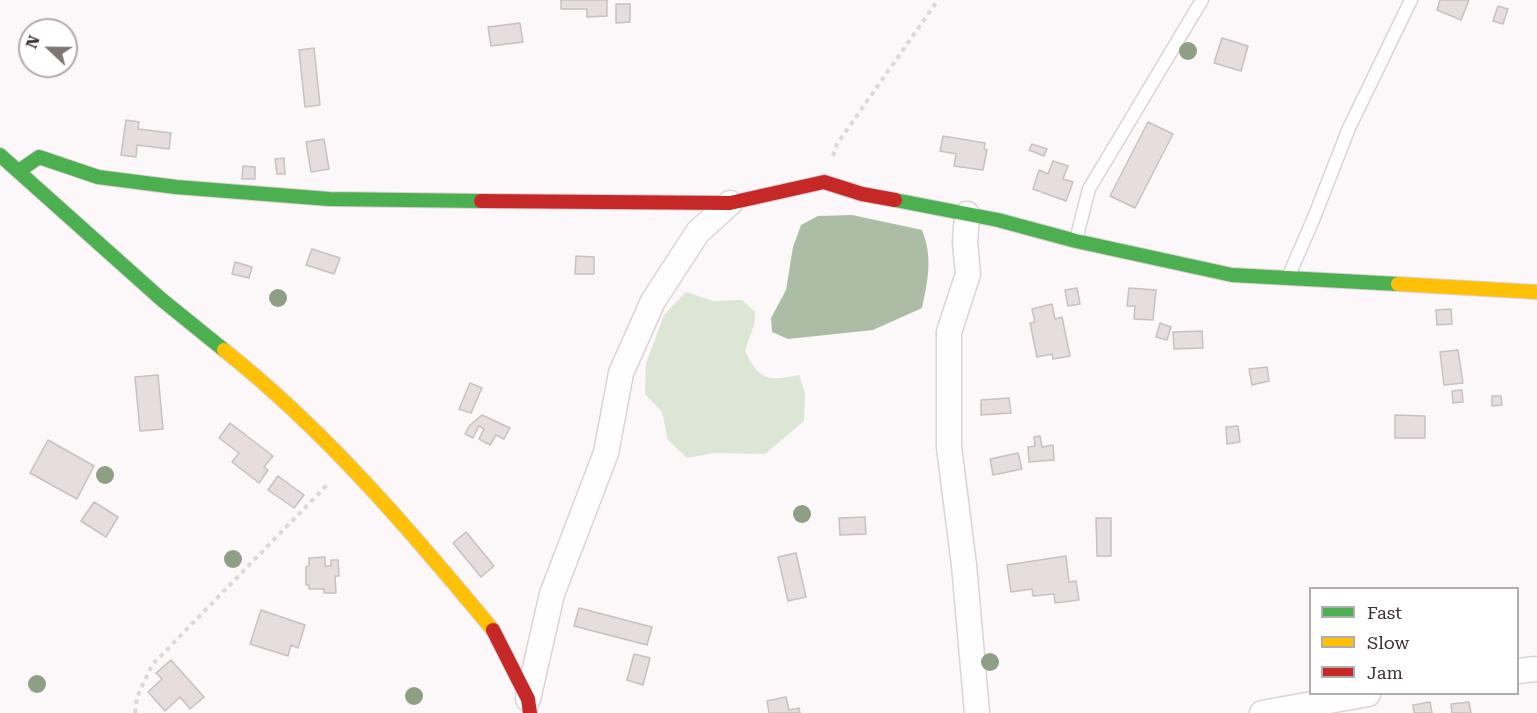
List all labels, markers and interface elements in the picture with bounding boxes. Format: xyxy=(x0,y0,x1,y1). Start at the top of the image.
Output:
north arrow xyxy=(18,18,78,78)
text: N xyxy=(22,33,44,51)
legend xyxy=(1309,587,1519,695)
text: Fast xyxy=(1367,602,1402,623)
text: Slow xyxy=(1367,632,1409,653)
text: Jam xyxy=(1367,662,1403,683)

